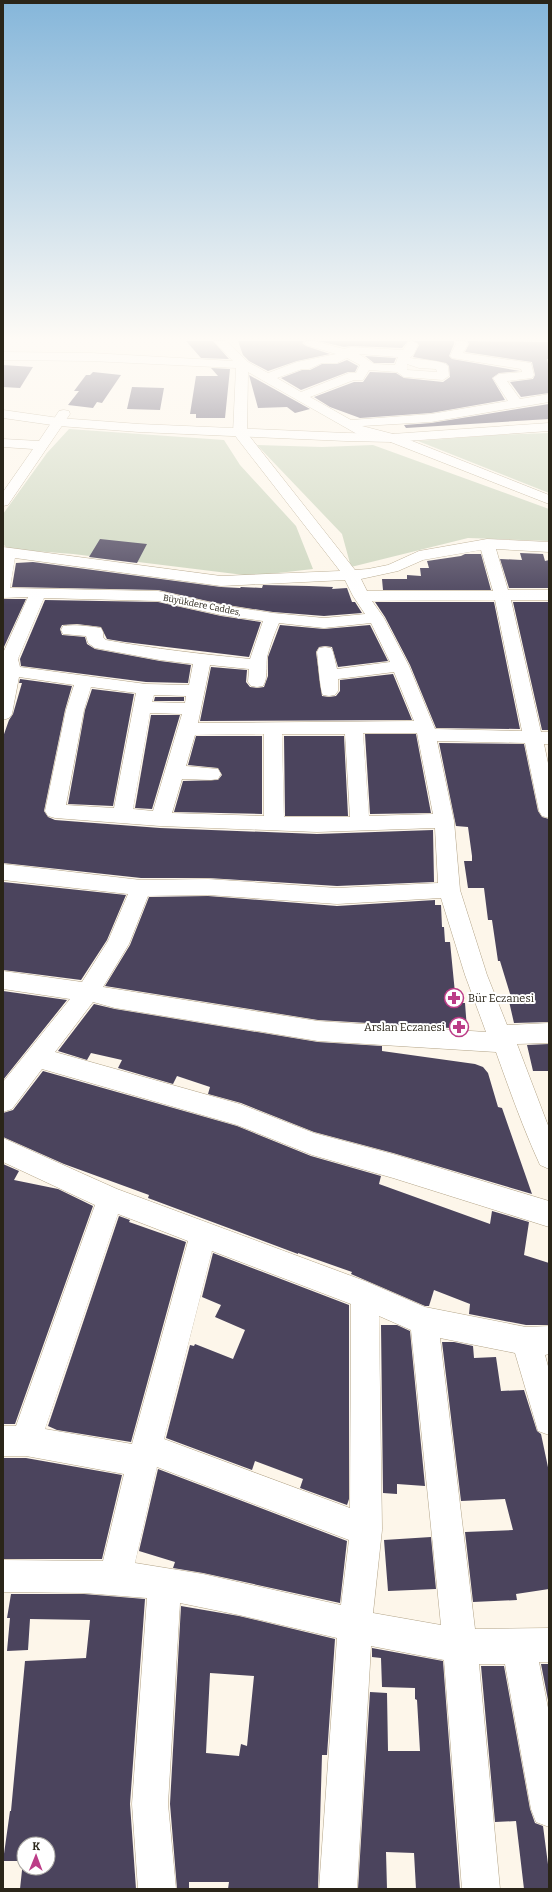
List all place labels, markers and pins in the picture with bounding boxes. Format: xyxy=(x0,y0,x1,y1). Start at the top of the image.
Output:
pharmacy icon: Bür Eczanesi xyxy=(443,987,465,1009)
place label: Bür Eczanesi xyxy=(468,992,535,1005)
pharmacy icon: Arslan Eczanesi xyxy=(448,1016,470,1038)
place label: Arslan Eczanesi xyxy=(364,1021,446,1034)

